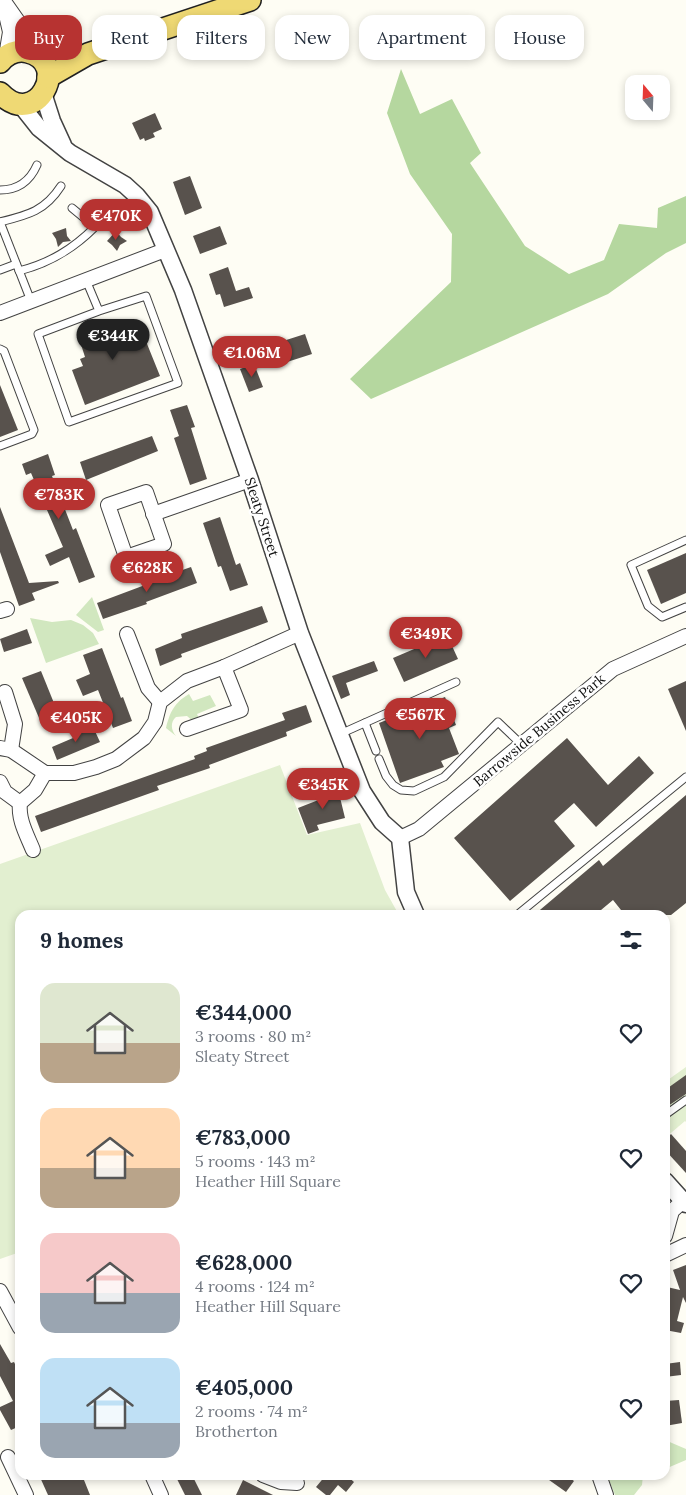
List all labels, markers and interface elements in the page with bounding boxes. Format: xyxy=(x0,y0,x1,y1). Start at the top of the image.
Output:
chip: Buy xyxy=(15,15,82,60)
chip: Rent xyxy=(92,15,167,60)
chip: Filters xyxy=(177,15,265,60)
chip: New xyxy=(275,15,349,60)
chip: Apartment xyxy=(359,15,485,60)
chip: House xyxy=(495,15,584,60)
north arrow xyxy=(625,75,670,120)
map controls xyxy=(625,75,670,120)
pin: €470K xyxy=(81,198,151,241)
text: €470K xyxy=(91,205,141,225)
pin: €344K xyxy=(78,318,148,361)
text: €344K xyxy=(88,325,138,345)
pin: €1.06M xyxy=(211,336,293,378)
text: €1.06M xyxy=(223,342,281,362)
street label: Sleaty Street xyxy=(241,475,284,560)
pin: €783K xyxy=(24,478,94,520)
text: €783K xyxy=(34,484,84,504)
pin: €628K xyxy=(112,550,182,593)
text: €628K xyxy=(121,557,173,577)
pin: €349K xyxy=(391,616,461,659)
text: €349K xyxy=(400,623,452,643)
street label: Barrowside Business Park xyxy=(469,669,609,790)
pin: €567K xyxy=(385,698,455,740)
pin: €405K xyxy=(41,700,111,743)
text: €567K xyxy=(395,704,445,724)
text: €405K xyxy=(50,707,102,727)
pin: €345K xyxy=(288,768,358,810)
text: €345K xyxy=(298,774,348,794)
icon: filters xyxy=(617,926,645,954)
text: 9 homes xyxy=(40,927,123,954)
text: €344,000 xyxy=(195,999,292,1026)
icon: home xyxy=(80,1003,140,1063)
icon: heart xyxy=(617,1019,645,1047)
text: 3 rooms · 80 m² xyxy=(195,1026,311,1046)
text: Sleaty Street xyxy=(195,1046,289,1066)
text: €783,000 xyxy=(195,1124,291,1151)
icon: home xyxy=(80,1128,140,1188)
icon: heart xyxy=(617,1144,645,1172)
text: 5 rooms · 143 m² xyxy=(195,1151,316,1171)
text: Heather Hill Square xyxy=(195,1171,341,1191)
text: €628,000 xyxy=(195,1249,292,1276)
icon: home xyxy=(80,1253,140,1313)
icon: heart xyxy=(617,1269,645,1297)
text: 4 rooms · 124 m² xyxy=(195,1276,315,1296)
text: Heather Hill Square xyxy=(195,1296,341,1316)
text: €405,000 xyxy=(195,1374,293,1401)
icon: home xyxy=(80,1378,140,1438)
icon: heart xyxy=(617,1394,645,1422)
text: 2 rooms · 74 m² xyxy=(195,1401,308,1421)
text: Brotherton xyxy=(195,1421,278,1441)

